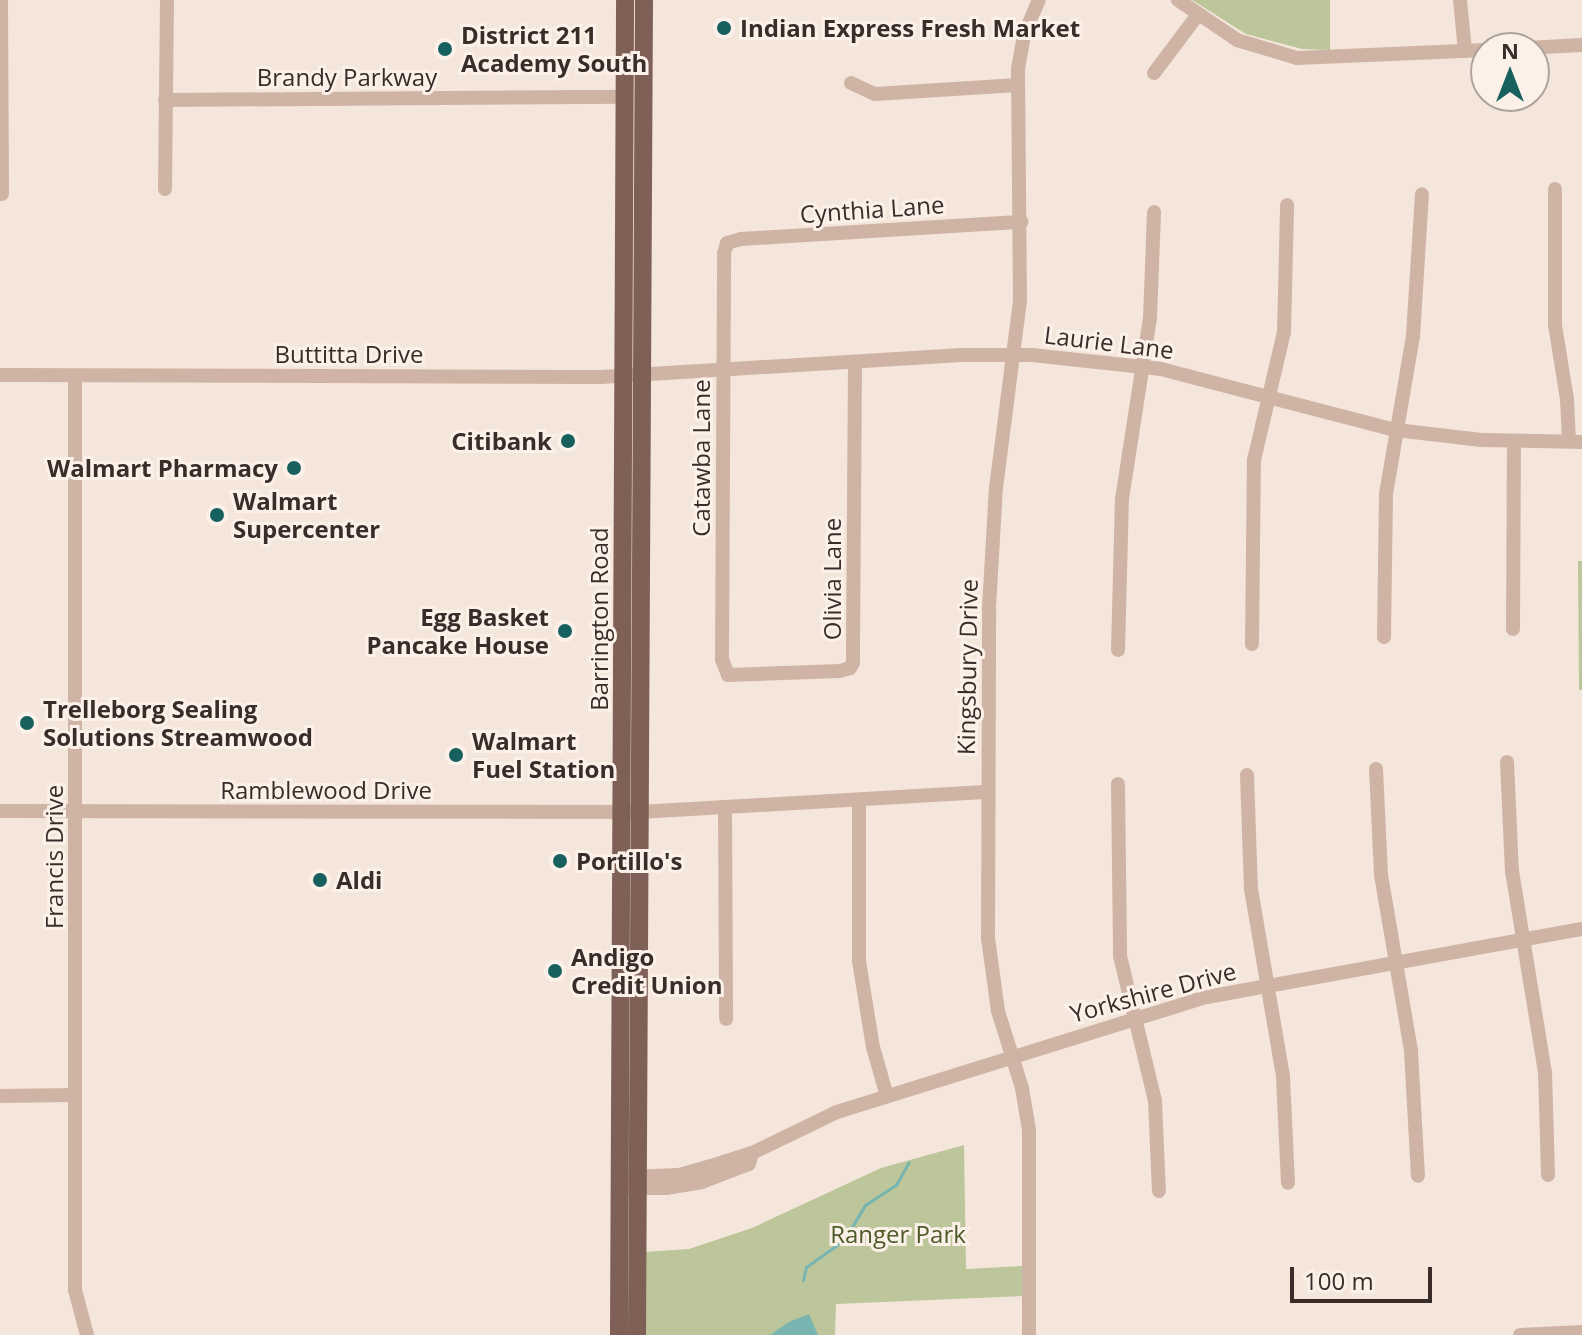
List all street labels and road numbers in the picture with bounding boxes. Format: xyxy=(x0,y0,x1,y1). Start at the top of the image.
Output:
street label: Brandy Parkway xyxy=(257,63,437,91)
street label: Cynthia Lane xyxy=(799,190,945,228)
street label: Laurie Lane xyxy=(1043,320,1175,364)
street label: Buttitta Drive xyxy=(275,340,423,368)
street label: Catawba Lane xyxy=(687,379,715,537)
street label: Olivia Lane xyxy=(818,518,846,640)
street label: Barrington Road xyxy=(585,527,613,711)
street label: Kingsbury Drive xyxy=(951,579,983,755)
street label: Ramblewood Drive xyxy=(220,776,432,804)
street label: Francis Drive xyxy=(40,785,68,929)
street label: Yorkshire Drive xyxy=(1067,956,1239,1028)

